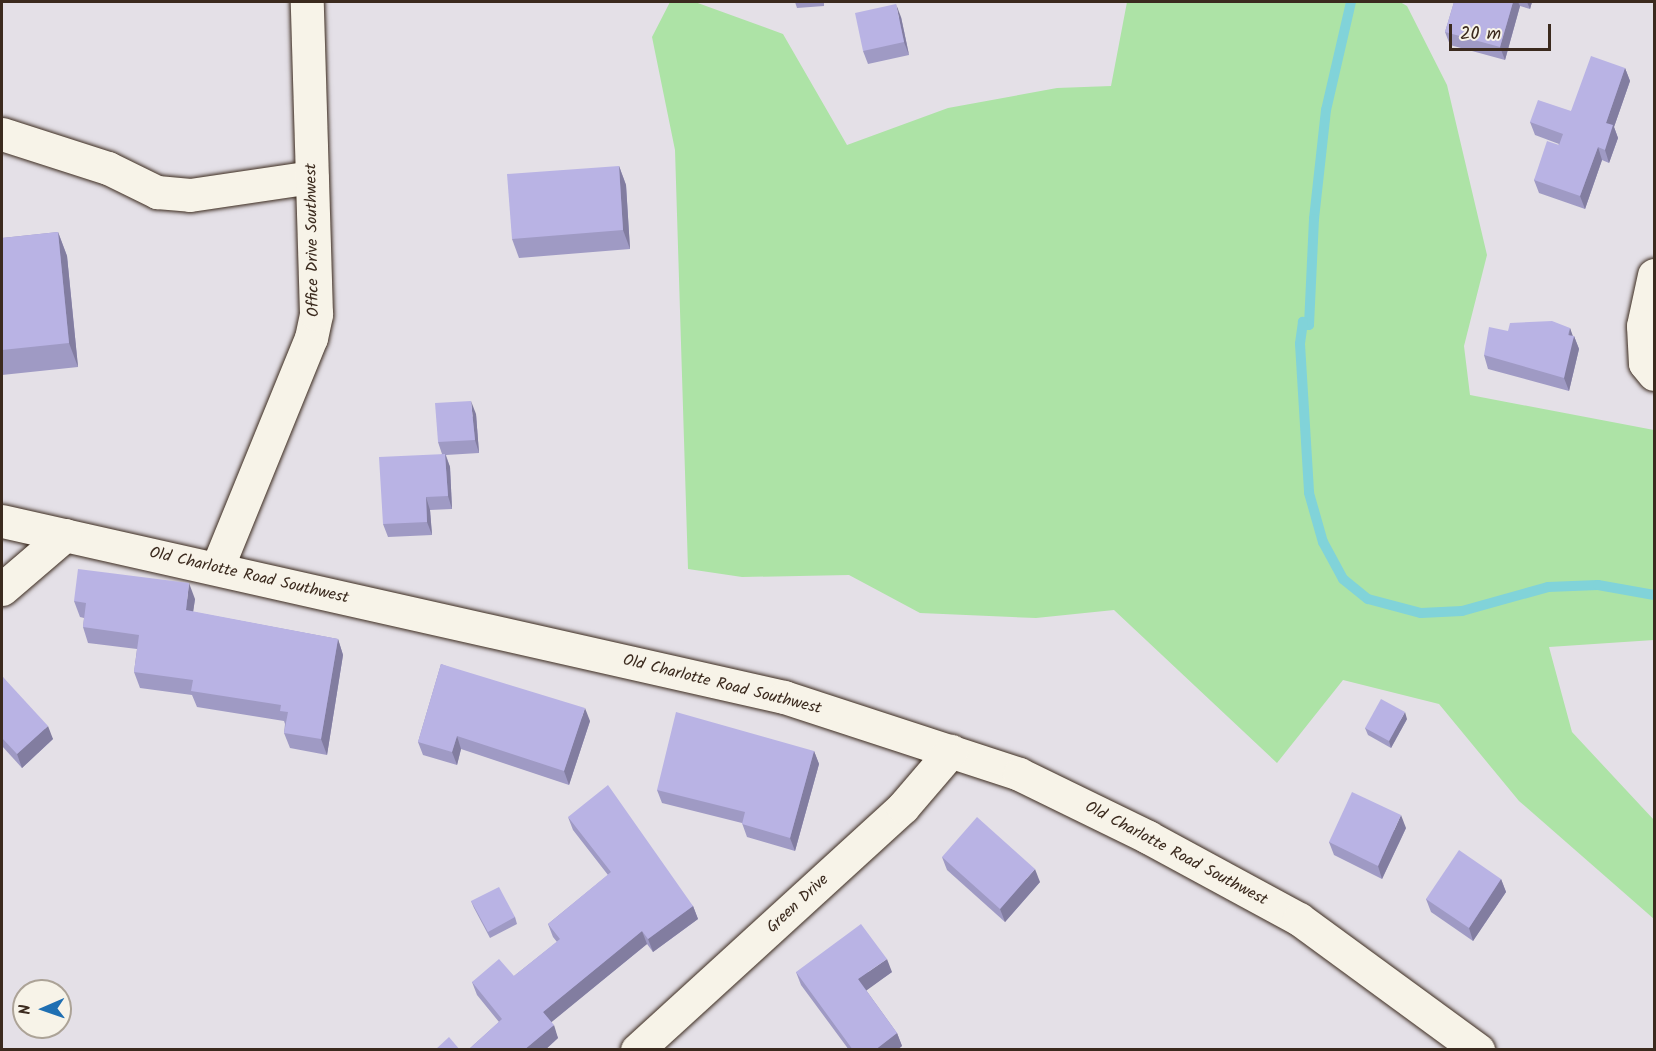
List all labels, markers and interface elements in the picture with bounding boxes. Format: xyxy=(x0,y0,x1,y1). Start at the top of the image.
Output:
scale bar xyxy=(1452,12,1554,50)
text: 20 m xyxy=(1460,20,1501,49)
street label: Office Drive Southwest xyxy=(302,163,324,317)
street label: Old Charlotte Road Southwest xyxy=(147,544,351,608)
street label: Old Charlotte Road Southwest xyxy=(621,651,823,719)
street label: Old Charlotte Road Southwest xyxy=(1081,798,1271,910)
street label: Green Drive xyxy=(763,870,833,938)
north arrow xyxy=(12,979,72,1039)
text: N xyxy=(13,1004,38,1015)

